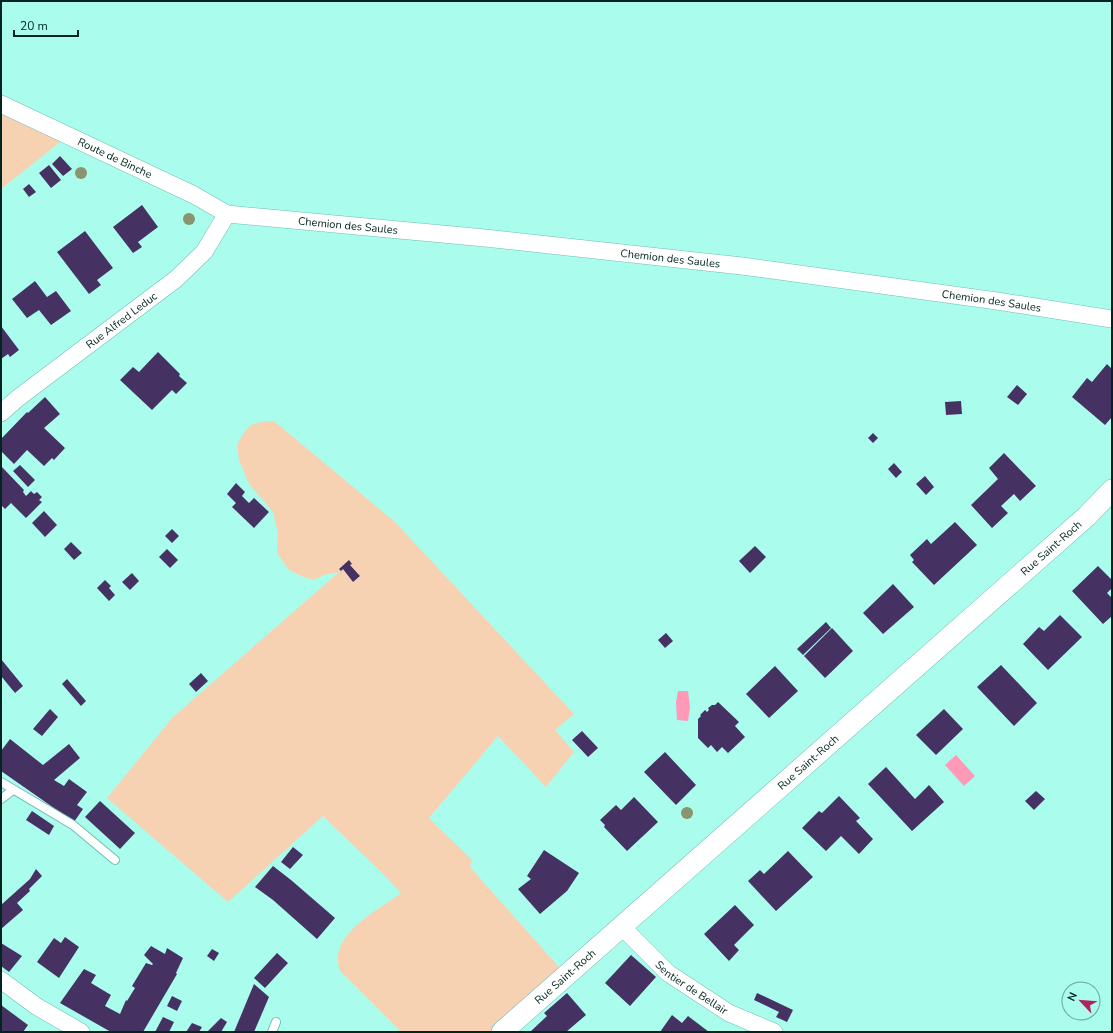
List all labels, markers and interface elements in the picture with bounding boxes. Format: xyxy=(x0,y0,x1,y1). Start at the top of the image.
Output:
scale bar xyxy=(14,12,78,38)
text: 20 m xyxy=(20,18,48,34)
street label: Route de Binche xyxy=(75,134,155,182)
street label: Chemion des Saules xyxy=(297,214,399,238)
street label: Chemion des Saules xyxy=(620,246,721,272)
street label: Chemion des Saules xyxy=(941,287,1042,316)
street label: Rue Alfred Leduc xyxy=(83,289,160,352)
street label: Rue Saint-Roch xyxy=(1018,517,1085,579)
street label: Rue Saint-Roch xyxy=(775,731,842,793)
street label: Rue Saint-Roch xyxy=(532,946,599,1008)
street label: Sentier de Bellair xyxy=(652,957,731,1018)
north arrow xyxy=(1061,981,1101,1021)
text: N xyxy=(1064,990,1081,1004)

